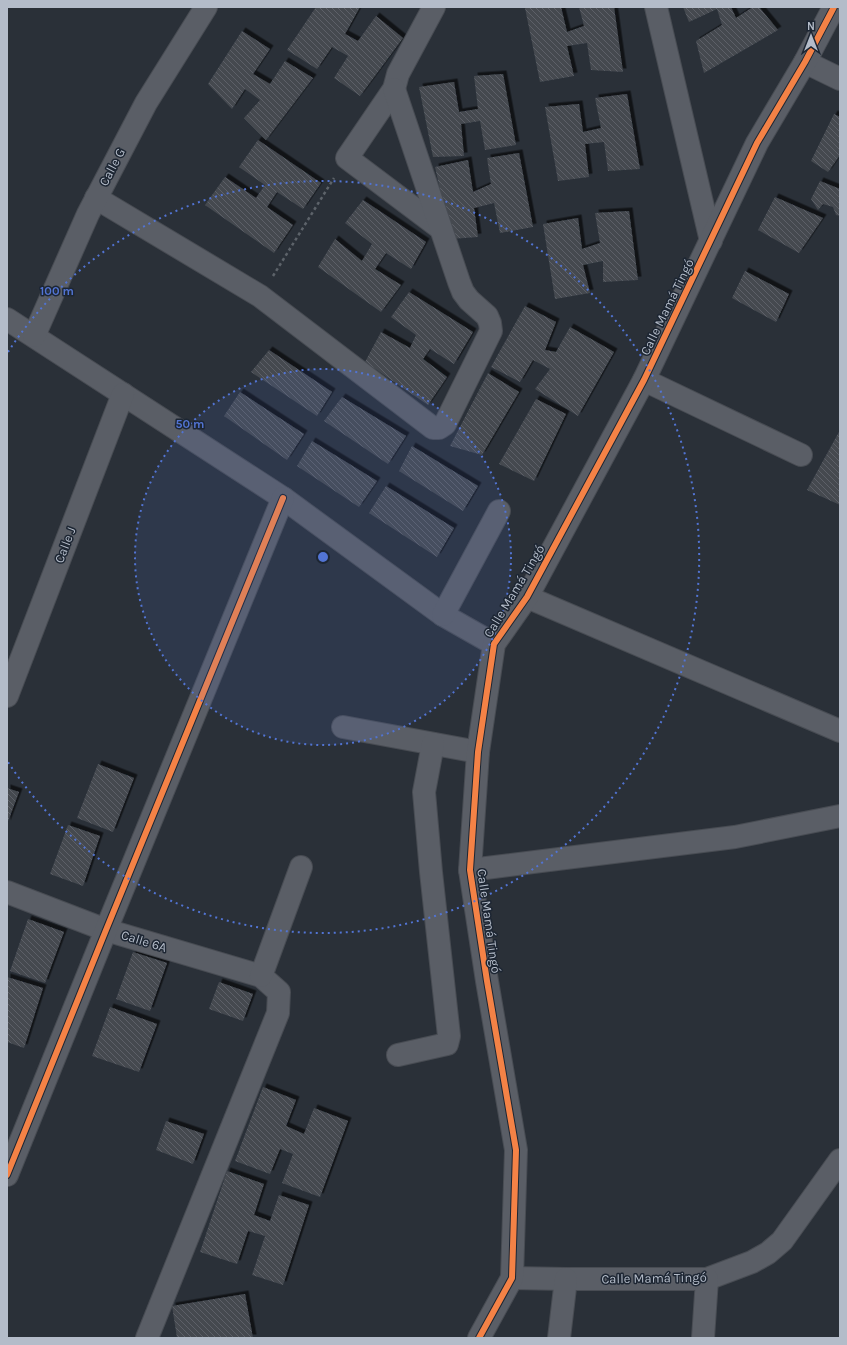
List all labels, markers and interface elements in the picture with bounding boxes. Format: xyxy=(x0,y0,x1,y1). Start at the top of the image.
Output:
north arrow xyxy=(791,16,831,56)
text: N xyxy=(807,20,815,33)
street label: Calle G xyxy=(96,146,128,188)
street label: Calle Mamá Tingó xyxy=(637,256,697,358)
text: 100 m xyxy=(40,284,74,298)
text: 50 m xyxy=(176,417,205,431)
street label: Calle J xyxy=(51,525,79,565)
street label: Calle Mamá Tingó xyxy=(480,542,548,640)
centre of rings xyxy=(316,550,330,564)
street label: Calle Mamá Tingó xyxy=(474,868,504,974)
street label: Calle 6A xyxy=(119,927,169,955)
street label: Calle Mamá Tingó xyxy=(601,1270,707,1286)

